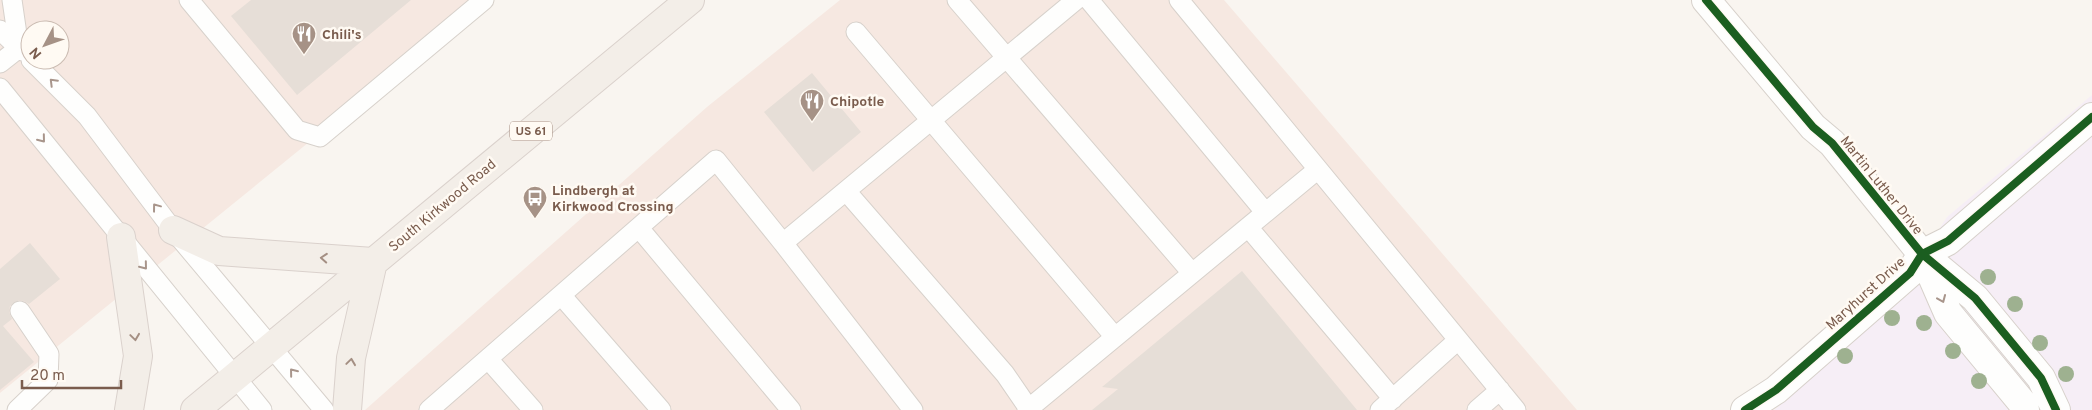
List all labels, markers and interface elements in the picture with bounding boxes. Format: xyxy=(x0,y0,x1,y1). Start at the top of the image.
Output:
north arrow xyxy=(20,20,70,70)
restaurant icon: Chili's xyxy=(291,21,317,55)
place label: Chili's xyxy=(322,27,362,44)
text: N xyxy=(27,43,46,62)
one-way arrow xyxy=(49,78,58,87)
restaurant icon: Chipotle xyxy=(799,88,825,122)
place label: Chipotle xyxy=(830,94,884,111)
road number: US 61 xyxy=(510,122,552,140)
street label: Martin Luther Drive xyxy=(1836,133,1926,239)
one-way arrow xyxy=(36,134,45,143)
street label: South Kirkwood Road xyxy=(386,156,500,256)
place label: Lindbergh at Kirkwood Crossing xyxy=(552,183,674,216)
bus stop icon: Lindbergh at Kirkwood Crossing xyxy=(522,185,548,219)
one-way arrow xyxy=(153,203,162,213)
one-way arrow xyxy=(320,253,328,264)
street label: Maryhurst Drive xyxy=(1823,254,1909,334)
one-way arrow xyxy=(139,260,148,269)
one-way arrow xyxy=(1935,294,1946,303)
one-way arrow xyxy=(129,333,140,341)
one-way arrow xyxy=(345,357,356,365)
scale bar xyxy=(22,358,121,390)
text: 20 m xyxy=(30,367,65,386)
one-way arrow xyxy=(291,369,299,378)

